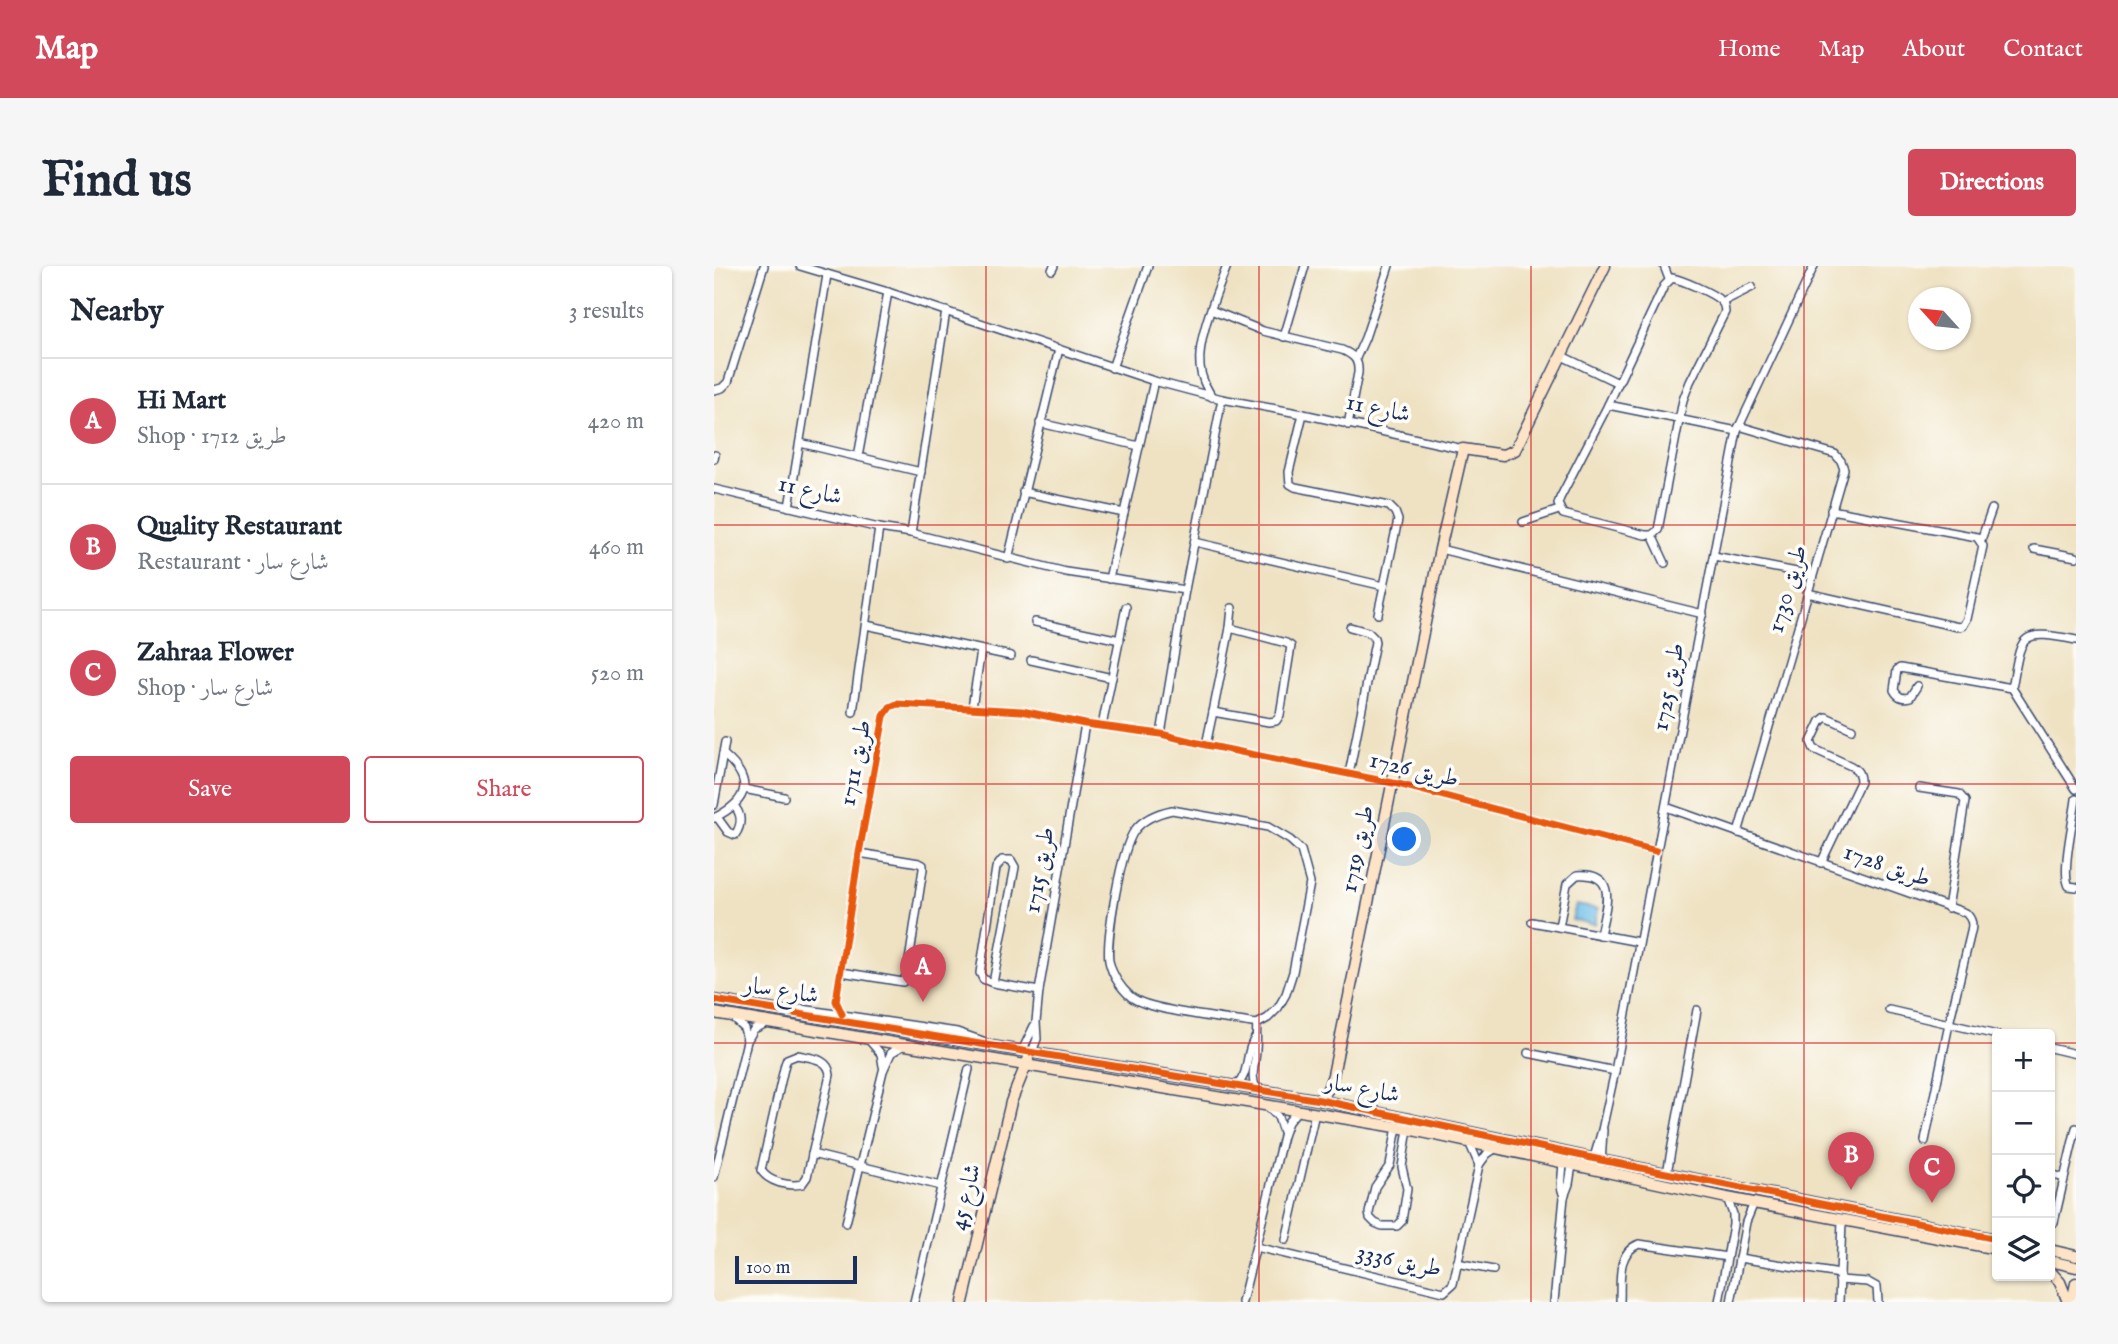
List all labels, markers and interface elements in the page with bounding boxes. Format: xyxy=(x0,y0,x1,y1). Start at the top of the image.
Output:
text: Map xyxy=(35,28,98,70)
text: Home xyxy=(1718,34,1781,65)
text: Map xyxy=(1819,34,1865,65)
text: About xyxy=(1903,34,1965,65)
text: Contact xyxy=(2003,34,2083,65)
button: Directions xyxy=(1908,149,2076,216)
text: Find us xyxy=(42,151,192,213)
north arrow xyxy=(1908,287,1971,350)
text: Nearby xyxy=(70,293,163,331)
text: 3 results xyxy=(569,297,644,326)
text: Hi Mart xyxy=(137,384,226,417)
street label: شارع 11 xyxy=(1342,387,1413,434)
text: A xyxy=(85,407,101,436)
text: 420 m xyxy=(588,407,644,436)
text: Shop · طريق 1712 xyxy=(137,422,287,451)
street label: شارع 11 xyxy=(774,469,845,516)
text: Quality Restaurant xyxy=(137,510,342,543)
text: B xyxy=(85,533,101,562)
text: 460 m xyxy=(589,533,644,562)
street label: طريق 1730 xyxy=(1761,541,1815,637)
text: Restaurant · شارع سار xyxy=(137,548,329,577)
text: Zahraa Flower xyxy=(137,636,294,669)
street label: طريق 1725 xyxy=(1645,640,1693,734)
text: C xyxy=(85,659,101,688)
text: 520 m xyxy=(591,659,644,688)
text: Shop · شارع سار xyxy=(137,674,273,703)
street label: طريق 1711 xyxy=(832,717,880,809)
street label: طريق 1726 xyxy=(1366,745,1462,795)
button: Save xyxy=(70,756,350,823)
button: Share xyxy=(364,756,644,823)
street label: طريق 1719 xyxy=(1334,802,1382,896)
your location xyxy=(1387,822,1421,856)
street label: طريق 1715 xyxy=(1017,824,1063,916)
street label: طريق 1728 xyxy=(1839,837,1935,895)
pin: A xyxy=(900,944,946,1002)
street label: شارع سار xyxy=(739,969,821,1015)
map controls xyxy=(1992,1029,2055,1281)
button: + xyxy=(1992,1029,2055,1092)
street label: شارع سار xyxy=(1319,1066,1402,1114)
button: − xyxy=(1992,1092,2055,1155)
pin: B xyxy=(1828,1132,1874,1190)
pin: C xyxy=(1909,1145,1955,1203)
button: locate xyxy=(1992,1155,2055,1218)
street label: شارع 45 xyxy=(943,1161,992,1234)
button: layers xyxy=(1992,1218,2055,1281)
street label: طريق 3336 xyxy=(1354,1237,1444,1285)
scale bar xyxy=(735,1253,858,1285)
text: 100 m xyxy=(746,1256,790,1280)

